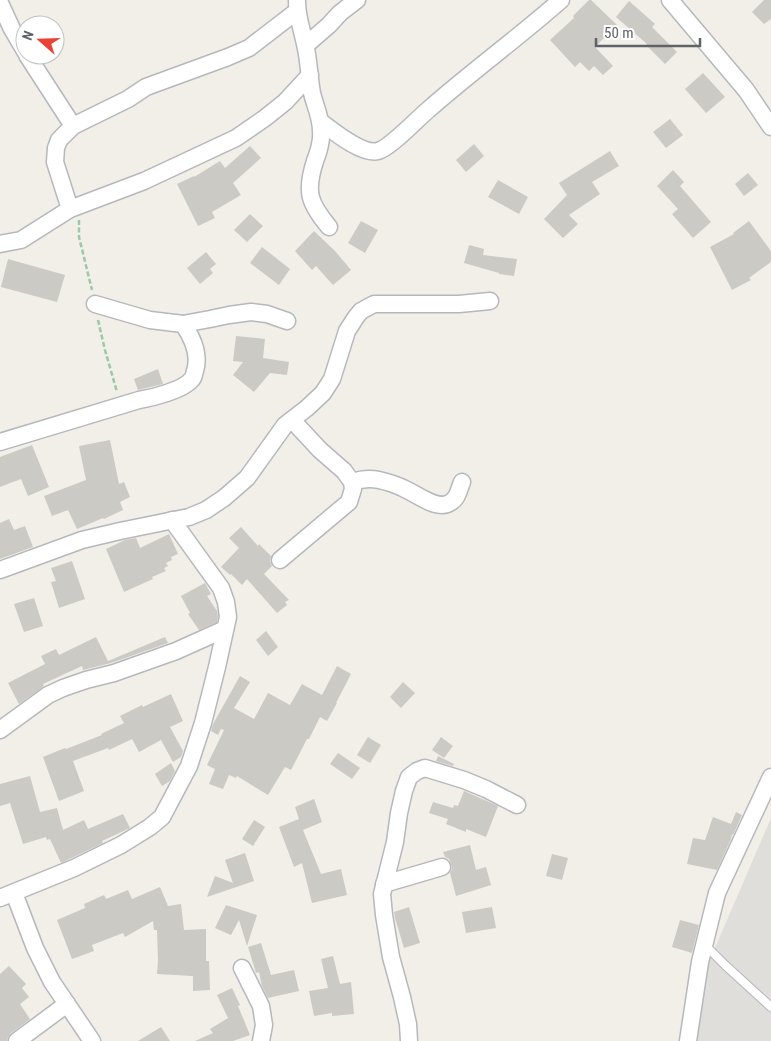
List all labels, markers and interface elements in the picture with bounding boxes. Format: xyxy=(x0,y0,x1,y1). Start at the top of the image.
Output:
north arrow xyxy=(15,15,65,65)
scale bar xyxy=(596,15,700,47)
text: 50 m xyxy=(604,24,634,42)
text: N xyxy=(19,29,37,42)

